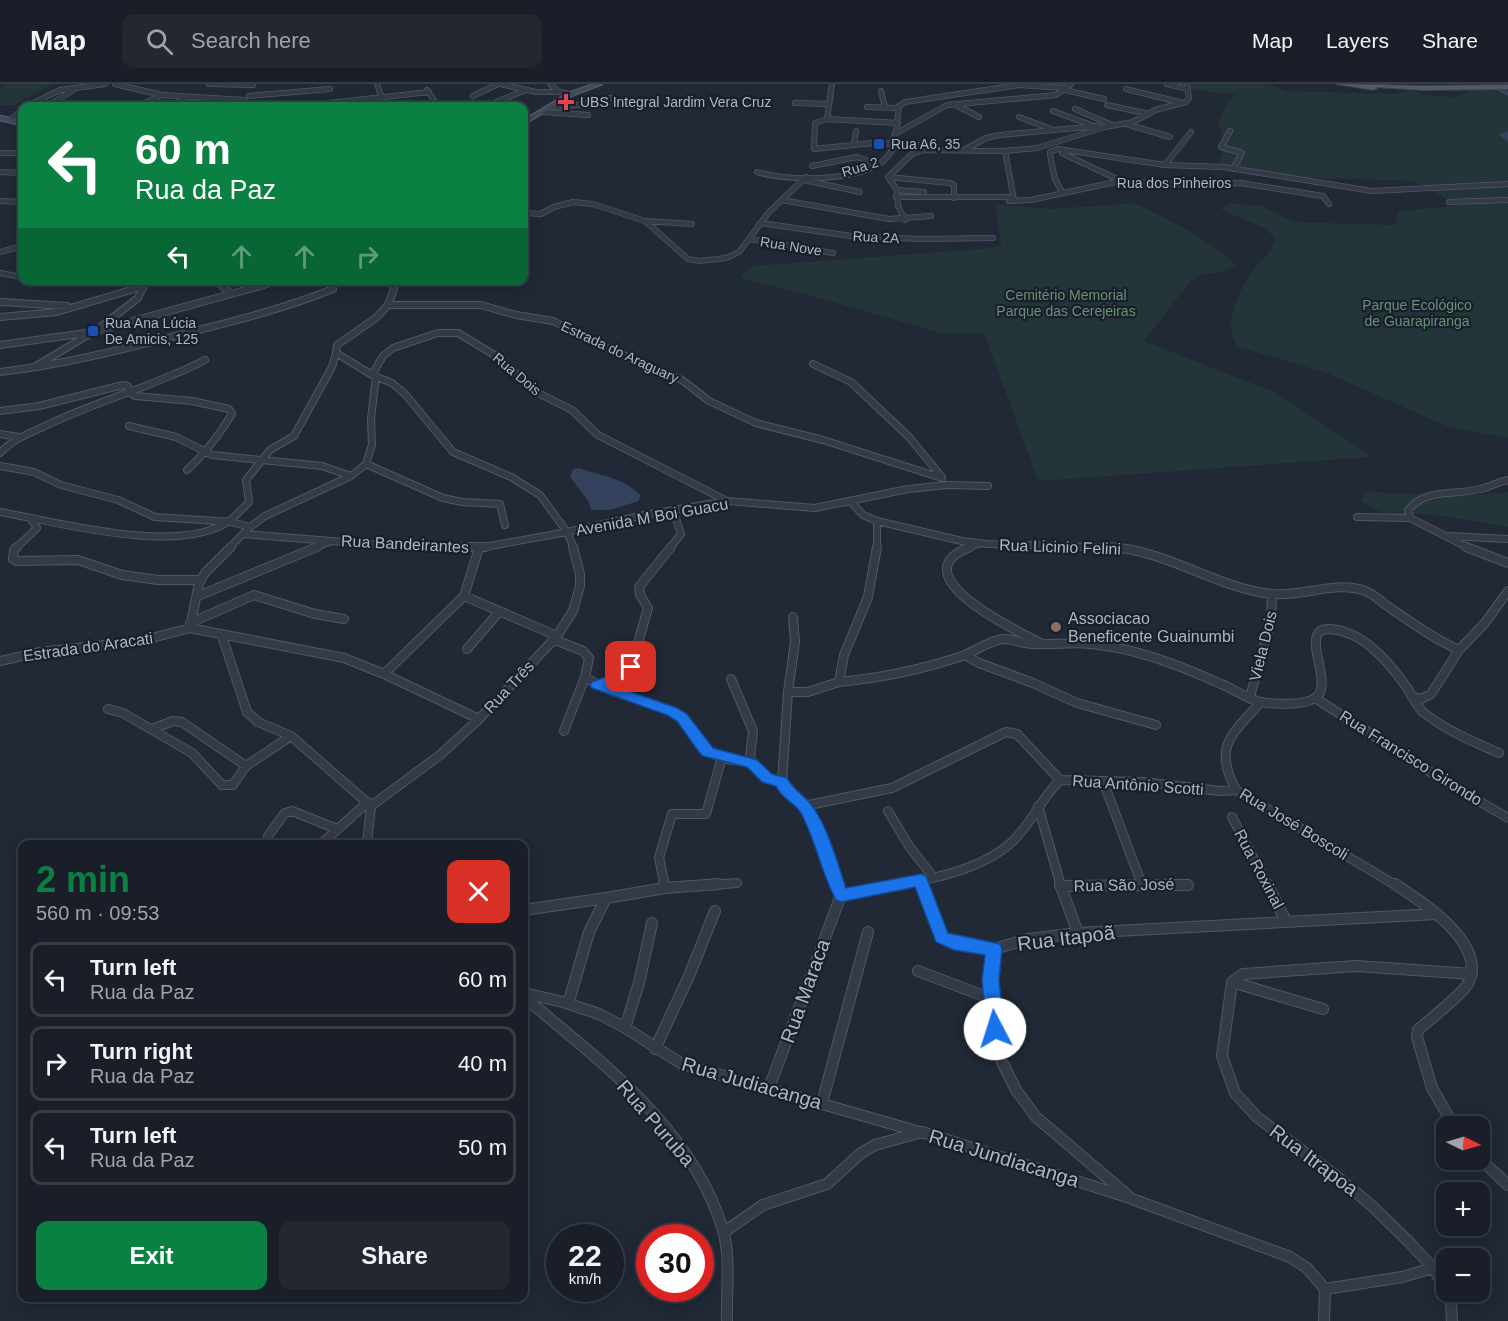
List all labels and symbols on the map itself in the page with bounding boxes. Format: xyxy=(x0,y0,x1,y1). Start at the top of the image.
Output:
marker: UBS Integral Jardim Vera Cruz xyxy=(557,93,575,111)
place label: UBS Integral Jardim Vera Cruz xyxy=(580,94,771,110)
place label: Rua A6, 35 xyxy=(891,136,960,152)
marker: Rua A6, 35 xyxy=(872,137,886,151)
street label: Rua 2 xyxy=(840,154,880,180)
street label: Rua dos Pinheiros xyxy=(1117,175,1231,191)
street label: Rua 2A xyxy=(852,228,900,246)
street label: Rua Nove xyxy=(759,233,823,259)
park label: Cemitério Memorial Parque das Cerejeiras xyxy=(996,287,1136,319)
park label: Parque Ecológico de Guarapiranga xyxy=(1362,297,1472,329)
place label: Rua Ana Lúcia De Amicis, 125 xyxy=(105,315,199,347)
street label: Estrada do Araguary xyxy=(559,318,681,386)
marker: Rua Ana Lúcia De Amicis, 125 xyxy=(86,324,100,338)
street label: Rua Dois xyxy=(490,349,544,399)
street label: Avenida M Boi Guacu xyxy=(574,495,730,539)
street label: Rua Bandeirantes xyxy=(341,532,469,556)
street label: Rua Licinio Felini xyxy=(999,536,1121,558)
street label: Viela Dois xyxy=(1246,609,1280,683)
place label: Associacao Beneficente Guainumbi xyxy=(1068,610,1234,645)
marker: Associacao Beneficente Guainumbi xyxy=(1049,620,1063,634)
street label: Estrada do Aracati xyxy=(22,629,154,665)
pin xyxy=(605,641,656,692)
street label: Rua Três xyxy=(481,657,537,717)
street label: Rua Francisco Girondo xyxy=(1337,707,1485,809)
street label: Rua Antônio Scotti xyxy=(1072,772,1204,798)
street label: Rua José Boscoli xyxy=(1237,785,1351,863)
street label: Rua Roxinal xyxy=(1231,827,1287,911)
street label: Rua São José xyxy=(1074,876,1174,894)
street label: Rua Itapoã xyxy=(1016,921,1117,955)
street label: Rua Maraca xyxy=(776,935,834,1046)
position arrow xyxy=(963,997,1027,1061)
street label: Rua Judiacanga xyxy=(679,1053,825,1114)
street label: Rua Puruba xyxy=(613,1076,700,1171)
north arrow xyxy=(1436,1116,1490,1170)
street label: Rua Itrapoa xyxy=(1266,1120,1363,1201)
street label: Rua Jundiacanga xyxy=(926,1125,1082,1192)
speed limit sign: 30 xyxy=(636,1224,714,1302)

